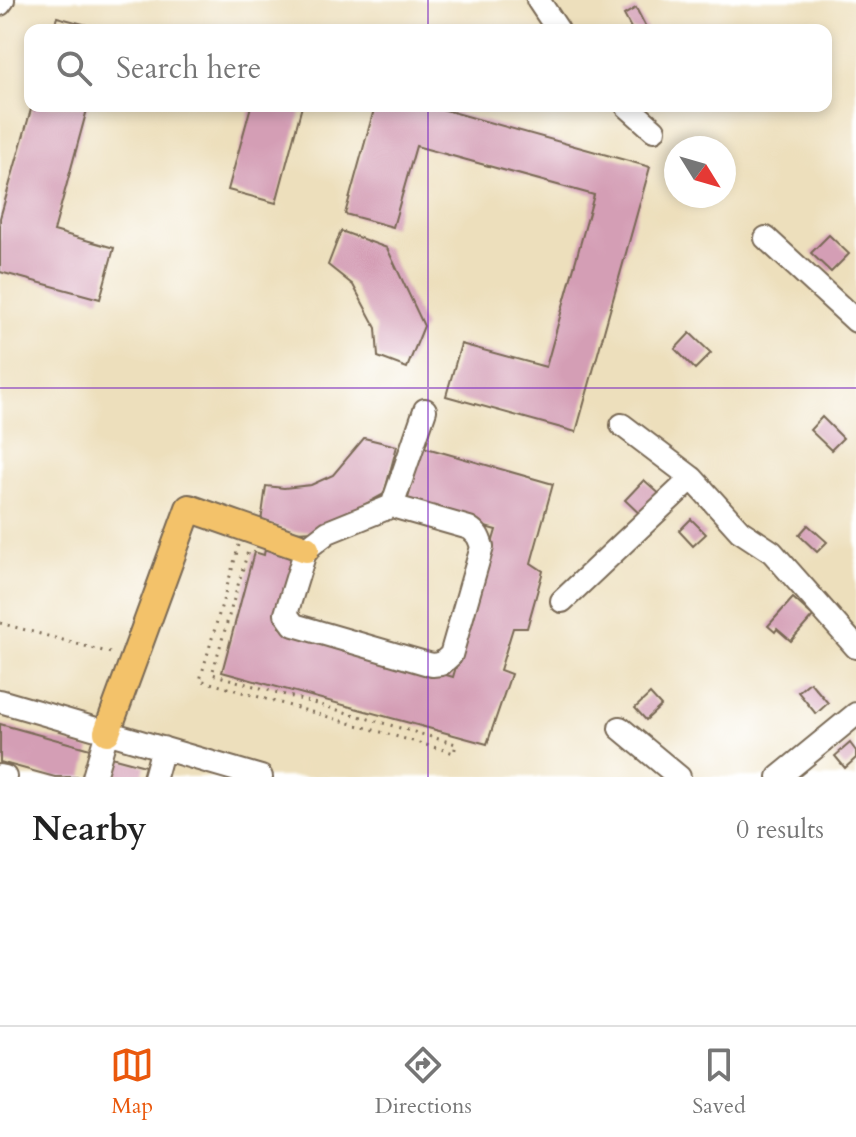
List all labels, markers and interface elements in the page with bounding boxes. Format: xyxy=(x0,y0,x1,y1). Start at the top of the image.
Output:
search box xyxy=(24,24,832,112)
icon: search xyxy=(52,46,96,90)
text: Search here xyxy=(116,48,261,89)
north arrow xyxy=(664,136,736,208)
text: Nearby xyxy=(32,806,147,852)
text: 0 results xyxy=(736,812,824,847)
tab: Map xyxy=(110,1043,154,1121)
tab: Directions xyxy=(375,1043,472,1121)
tab: Saved xyxy=(692,1043,746,1121)

